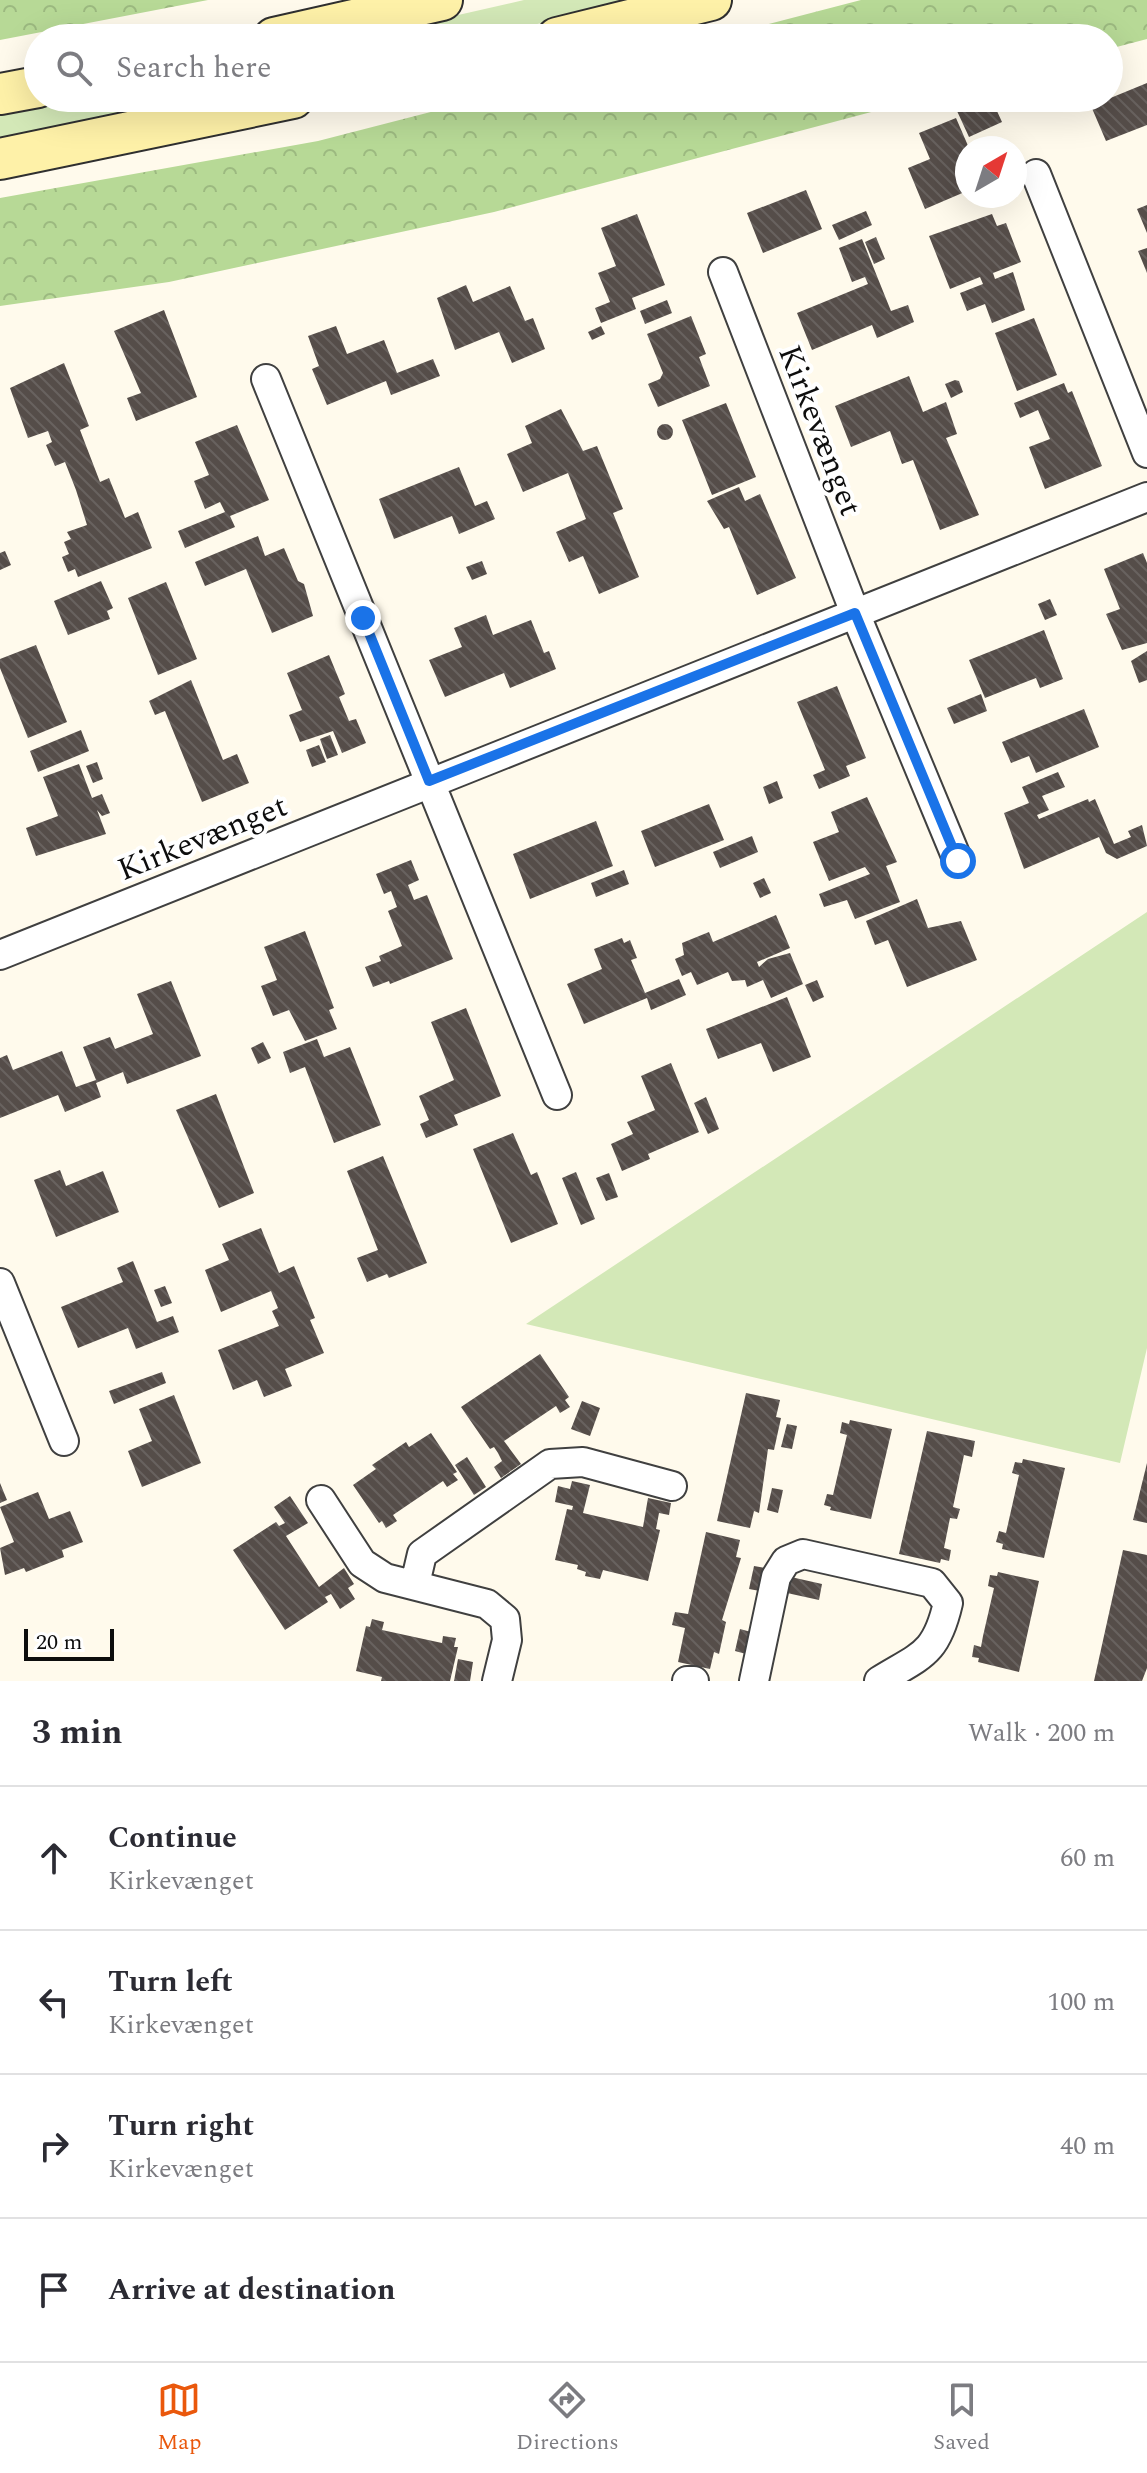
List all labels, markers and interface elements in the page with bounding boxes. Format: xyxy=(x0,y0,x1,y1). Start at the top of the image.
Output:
search box xyxy=(24,24,1123,112)
text: Search here xyxy=(116,45,272,91)
icon: search xyxy=(52,46,96,90)
north arrow xyxy=(955,136,1027,208)
street label: Kirkevænget xyxy=(765,338,875,523)
route end xyxy=(345,600,381,636)
street label: Kirkevænget xyxy=(110,782,295,895)
route start xyxy=(940,843,976,879)
scale bar xyxy=(24,1625,114,1661)
text: 20 m xyxy=(36,1626,82,1659)
text: 3 min xyxy=(32,1707,122,1759)
text: Walk · 200 m xyxy=(968,1713,1115,1753)
text: Continue xyxy=(108,1815,237,1861)
icon: ahead xyxy=(32,1836,76,1880)
text: 60 m xyxy=(1060,1838,1115,1878)
text: Kirkevænget xyxy=(108,1861,254,1901)
text: Turn left xyxy=(108,1959,233,2005)
icon: left xyxy=(32,1980,76,2024)
text: 100 m xyxy=(1047,1982,1115,2022)
text: Kirkevænget xyxy=(108,2005,254,2045)
text: Turn right xyxy=(108,2103,254,2149)
icon: right xyxy=(32,2124,76,2168)
text: 40 m xyxy=(1060,2126,1115,2166)
text: Kirkevænget xyxy=(108,2149,254,2189)
text: Arrive at destination xyxy=(108,2267,395,2313)
icon: arrive xyxy=(32,2268,76,2312)
tab: Map xyxy=(157,2378,202,2459)
tab: Directions xyxy=(516,2378,619,2459)
tab: Saved xyxy=(933,2378,990,2459)

